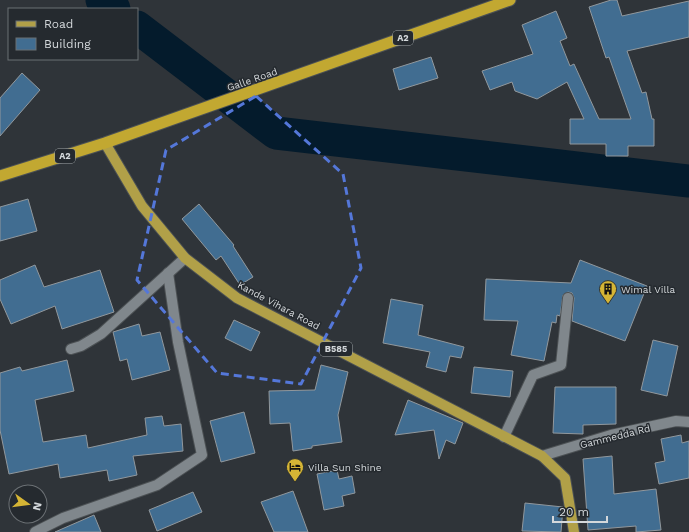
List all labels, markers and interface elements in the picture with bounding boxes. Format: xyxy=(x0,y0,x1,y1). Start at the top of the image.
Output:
legend xyxy=(8,8,138,60)
text: Road xyxy=(44,17,73,31)
road number: A2 xyxy=(393,31,413,45)
text: Building xyxy=(44,37,91,51)
street label: Galle Road xyxy=(225,66,279,93)
road number: A2 xyxy=(55,149,75,163)
street label: Kande Vihara Road xyxy=(236,279,322,332)
building icon: Wimal Villa xyxy=(598,279,618,304)
place label: Wimal Villa xyxy=(621,284,675,295)
road number: B585 xyxy=(320,342,352,356)
street label: Gammedda Rd xyxy=(579,422,651,451)
hotel icon: Villa Sun Shine xyxy=(285,457,305,482)
place label: Villa Sun Shine xyxy=(308,462,382,473)
north arrow xyxy=(8,484,48,524)
scale bar xyxy=(553,498,607,524)
text: N xyxy=(30,501,45,512)
text: 20 m xyxy=(559,505,589,519)

